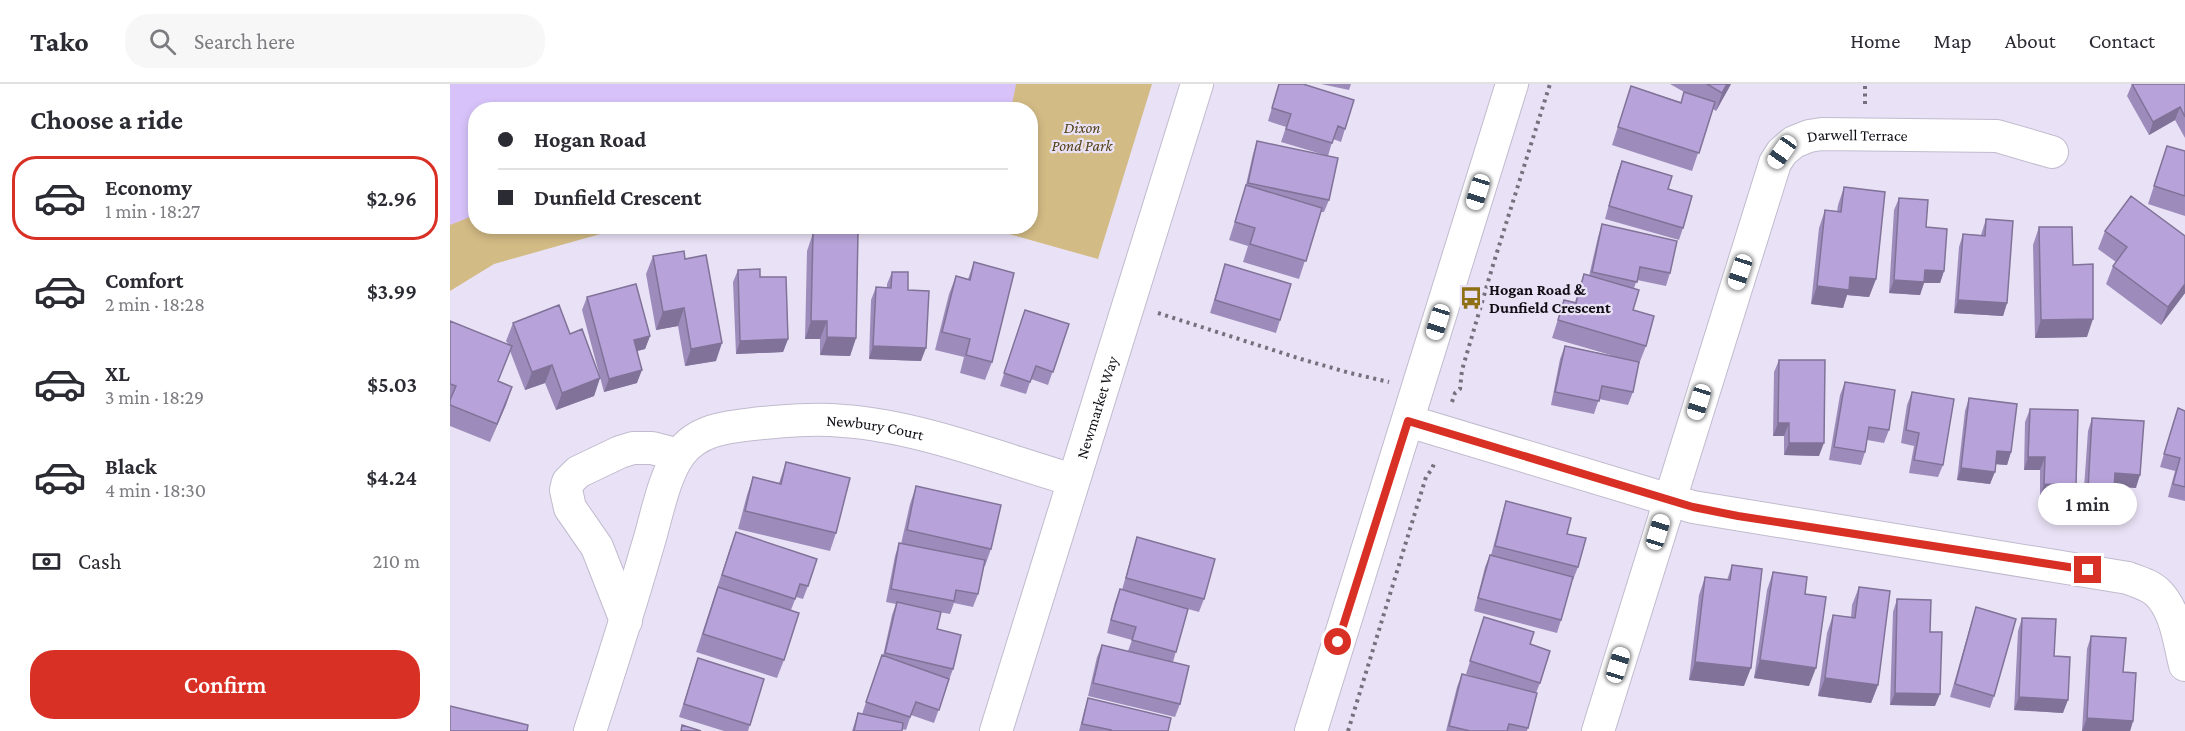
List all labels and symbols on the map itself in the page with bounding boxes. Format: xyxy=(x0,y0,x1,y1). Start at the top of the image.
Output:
park label: Dixon Pond Park xyxy=(1052,119,1113,154)
street label: Darwell Terrace xyxy=(1806,126,1908,145)
car xyxy=(1764,132,1800,172)
car xyxy=(1464,172,1492,212)
car xyxy=(1726,252,1754,292)
place label: Hogan Road & Dunfield Crescent xyxy=(1489,281,1611,316)
bus stop icon: Hogan Road & Dunfield Crescent xyxy=(1458,285,1484,311)
car xyxy=(1424,302,1452,342)
street label: Newmarket Way xyxy=(1073,353,1122,461)
car xyxy=(1685,382,1713,422)
street label: Newbury Court xyxy=(826,412,926,444)
callout: 1 min xyxy=(2038,483,2138,525)
car xyxy=(1644,512,1672,552)
route end xyxy=(2074,556,2101,583)
route start xyxy=(1324,628,1351,655)
car xyxy=(1604,645,1632,685)

